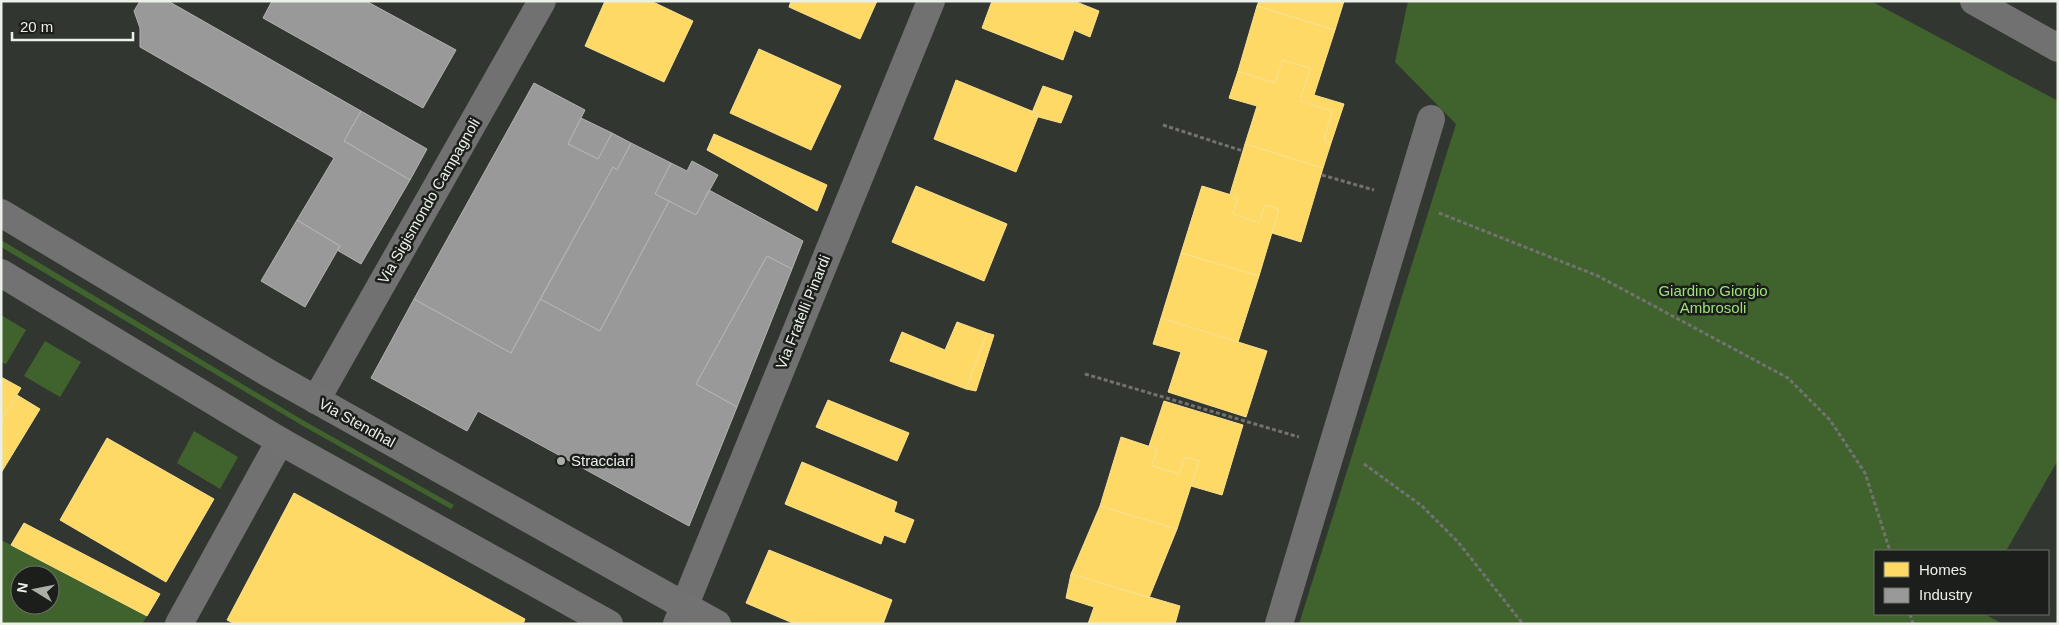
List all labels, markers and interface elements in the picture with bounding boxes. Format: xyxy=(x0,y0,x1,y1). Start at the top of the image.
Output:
scale bar xyxy=(12,10,134,42)
text: 20 m xyxy=(20,18,53,35)
street label: Via Sigismondo Campagnoli xyxy=(374,115,483,286)
street label: Via Fratelli Pinardi xyxy=(772,252,833,371)
park label: Giardino Giorgio Ambrosoli xyxy=(1658,282,1768,316)
street label: Via Stendhal xyxy=(316,395,398,451)
place label: Stracciari xyxy=(571,452,634,469)
marker: Stracciari xyxy=(555,455,567,467)
legend xyxy=(1874,550,2049,615)
text: Homes xyxy=(1919,561,1967,578)
north arrow xyxy=(10,565,60,615)
text: N xyxy=(13,581,31,594)
text: Industry xyxy=(1919,586,1973,603)

